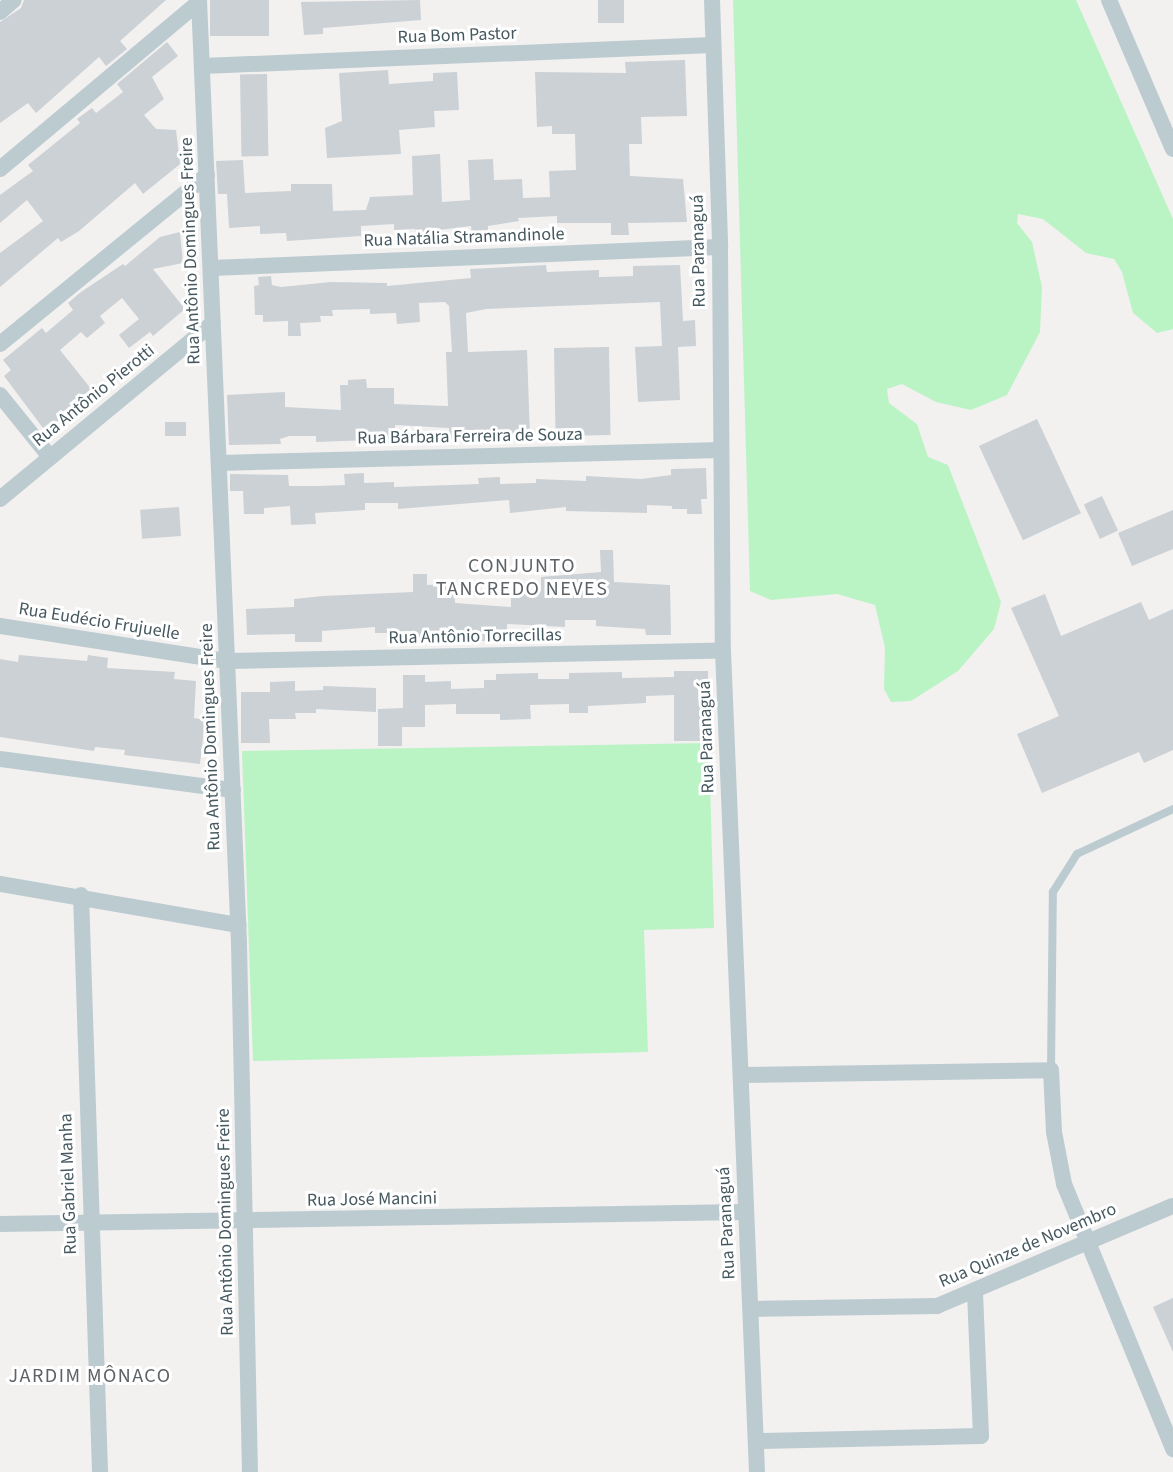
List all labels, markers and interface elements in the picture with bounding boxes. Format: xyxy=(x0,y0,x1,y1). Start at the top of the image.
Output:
street label: Rua Bom Pastor xyxy=(397,23,517,49)
street label: Rua Antônio Domingues Freire xyxy=(176,137,206,365)
street label: Rua Paranaguá xyxy=(687,194,711,308)
street label: Rua Natália Stramandinole xyxy=(363,224,565,252)
street label: Rua Antônio Pierotti xyxy=(29,340,159,452)
street label: Rua Bárbara Ferreira de Souza xyxy=(357,424,583,450)
district label: CONJUNTO TANCREDO NEVES xyxy=(436,555,608,602)
street label: Rua Eudécio Frujuelle xyxy=(17,599,181,645)
street label: Rua Antônio Domingues Freire xyxy=(196,623,226,851)
street label: Rua Antônio Torrecillas xyxy=(388,625,562,649)
street label: Rua Paranaguá xyxy=(694,680,720,794)
street label: Rua Antônio Domingues Freire xyxy=(213,1108,239,1336)
street label: Rua Gabriel Manha xyxy=(56,1113,82,1255)
street label: Rua Paranaguá xyxy=(713,1166,741,1280)
street label: Rua José Mancini xyxy=(307,1188,437,1212)
street label: Rua Quinze de Novembro xyxy=(936,1199,1120,1293)
district label: JARDIM MÔNACO xyxy=(9,1364,171,1388)

